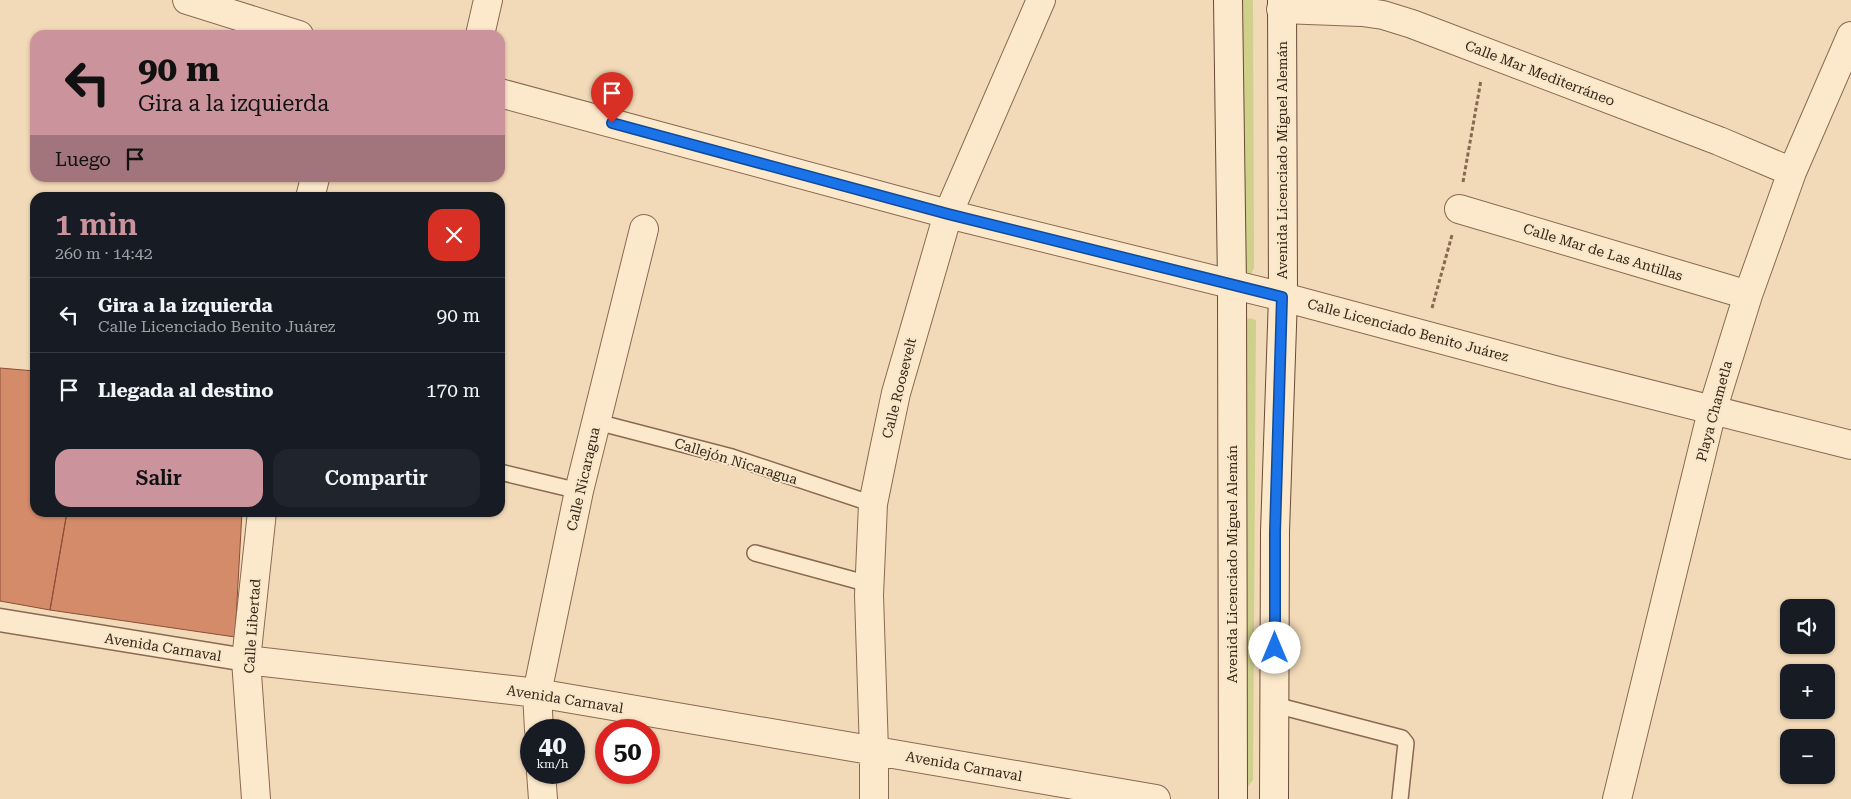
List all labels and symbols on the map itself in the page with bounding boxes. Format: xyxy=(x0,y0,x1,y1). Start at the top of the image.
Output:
street label: Calle Mar Mediterráneo xyxy=(1463,37,1617,109)
street label: Avenida Licenciado Miguel Alemán xyxy=(1274,41,1290,279)
pin xyxy=(591,72,633,123)
street label: Calle Mar de Las Antillas xyxy=(1521,220,1685,284)
street label: Calle Licenciado Benito Juárez xyxy=(1306,295,1511,365)
street label: Calle Roosevelt xyxy=(879,336,919,440)
street label: Playa Chametla xyxy=(1693,358,1735,463)
street label: Calle Nicaragua xyxy=(563,425,603,532)
street label: Callejón Nicaragua xyxy=(673,435,800,487)
street label: Avenida Licenciado Miguel Alemán xyxy=(1224,445,1240,683)
street label: Calle Libertad xyxy=(241,578,263,674)
position arrow xyxy=(1248,621,1300,673)
street label: Avenida Carnaval xyxy=(104,630,223,664)
street label: Avenida Carnaval xyxy=(506,682,625,716)
speed limit sign: 50 xyxy=(595,719,660,784)
street label: Avenida Carnaval xyxy=(905,748,1024,784)

